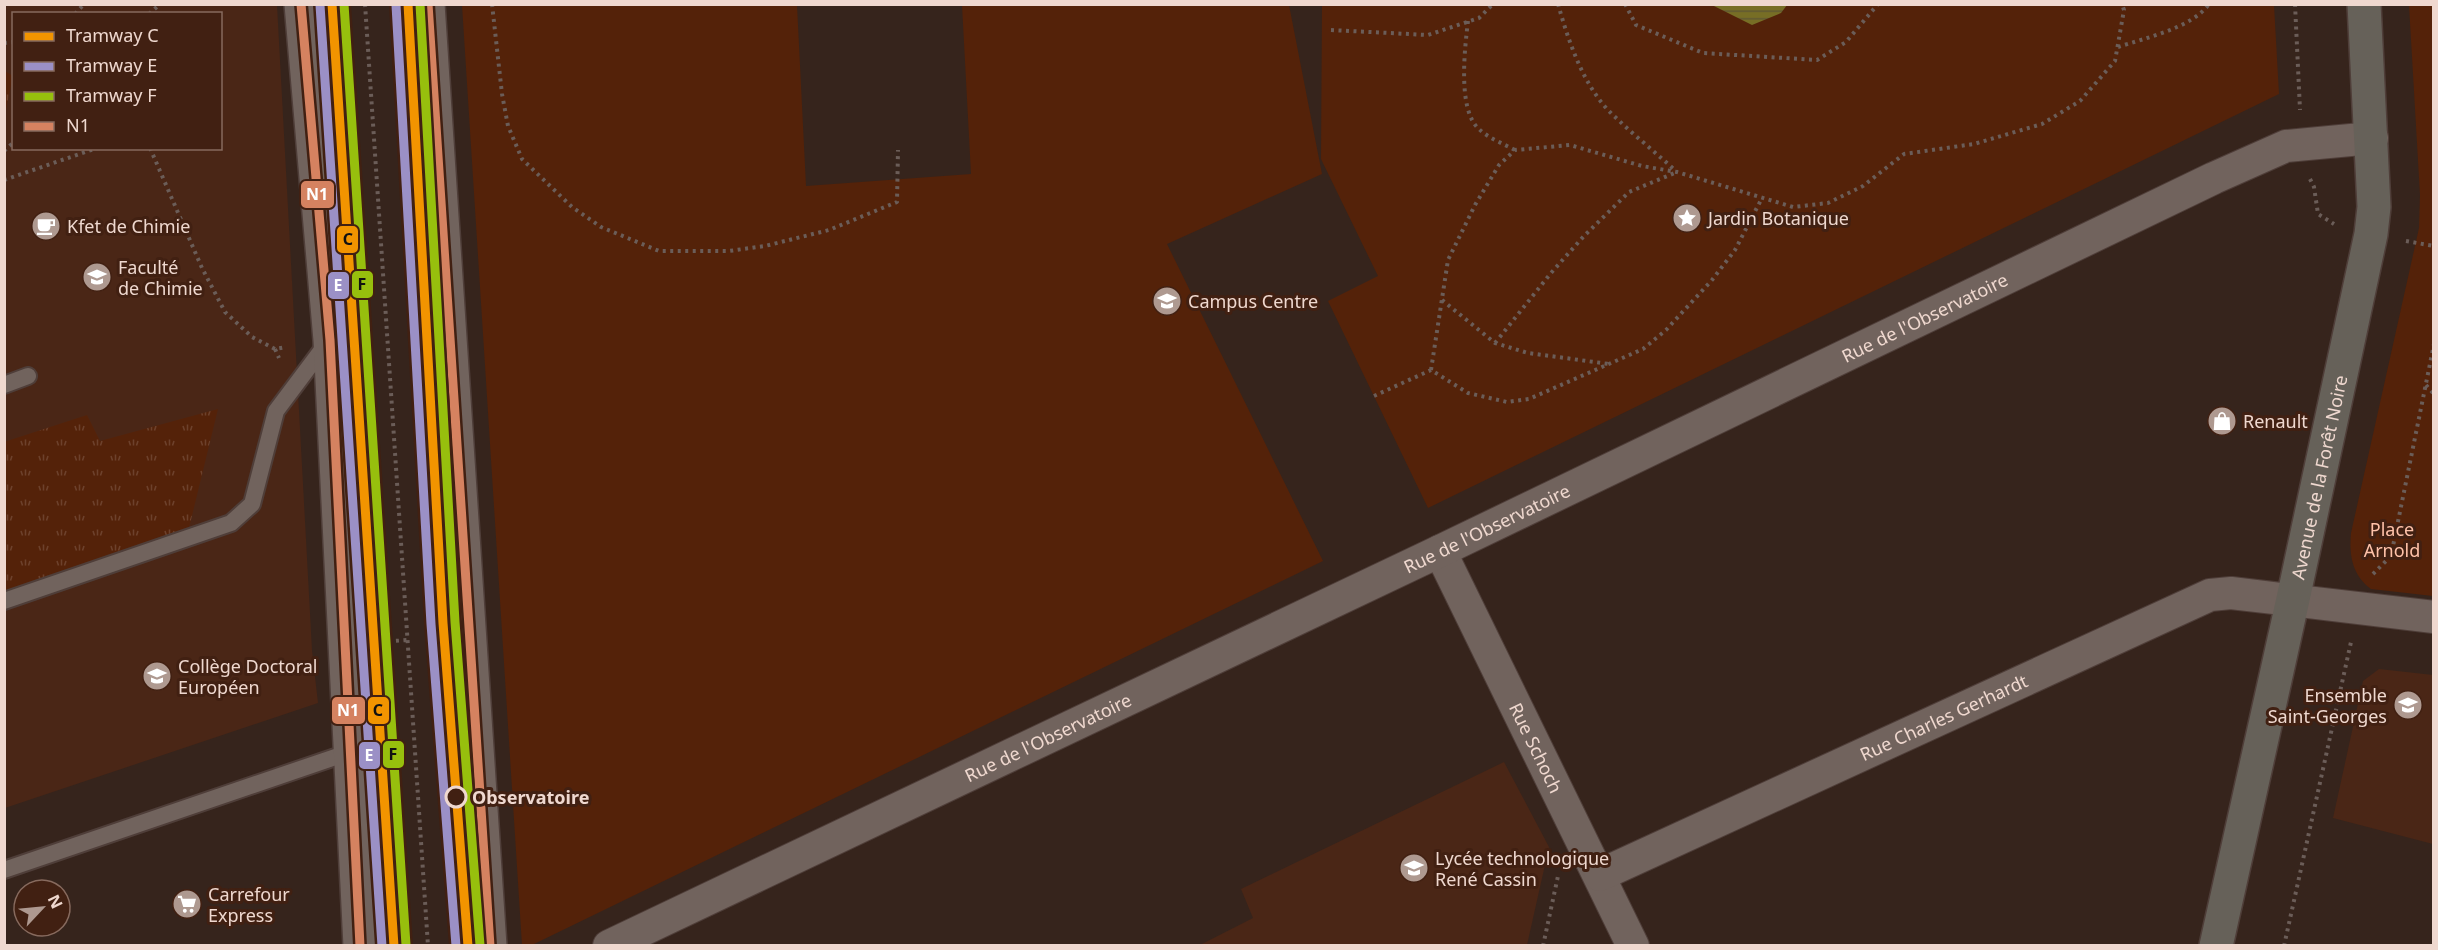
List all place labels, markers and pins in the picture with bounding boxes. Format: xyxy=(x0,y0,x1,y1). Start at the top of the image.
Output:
place icon: Jardin Botanique xyxy=(1671,202,1703,234)
place label: Jardin Botanique xyxy=(1706,206,1849,230)
cafe icon: Kfet de Chimie xyxy=(30,210,62,242)
place label: Kfet de Chimie xyxy=(67,214,190,238)
place label: Faculté de Chimie xyxy=(118,255,203,300)
school or university icon: Faculté de Chimie xyxy=(81,261,113,293)
school or university icon: Campus Centre xyxy=(1151,285,1183,317)
place label: Campus Centre xyxy=(1188,289,1318,313)
shop icon: Renault xyxy=(2206,405,2238,437)
place label: Renault xyxy=(2243,409,2308,433)
place label: Collège Doctoral Européen xyxy=(178,654,317,699)
school or university icon: Collège Doctoral Européen xyxy=(141,660,173,692)
place label: Ensemble Saint-Georges xyxy=(2268,683,2387,728)
school or university icon: Ensemble Saint-Georges xyxy=(2392,689,2424,721)
place label: Observatoire xyxy=(472,785,589,809)
marker: Observatoire xyxy=(445,786,467,808)
place label: Lycée technologique René Cassin xyxy=(1435,846,1609,891)
school or university icon: Lycée technologique René Cassin xyxy=(1398,852,1430,884)
place label: Carrefour Express xyxy=(208,882,290,927)
supermarket icon: Carrefour Express xyxy=(171,888,203,920)

